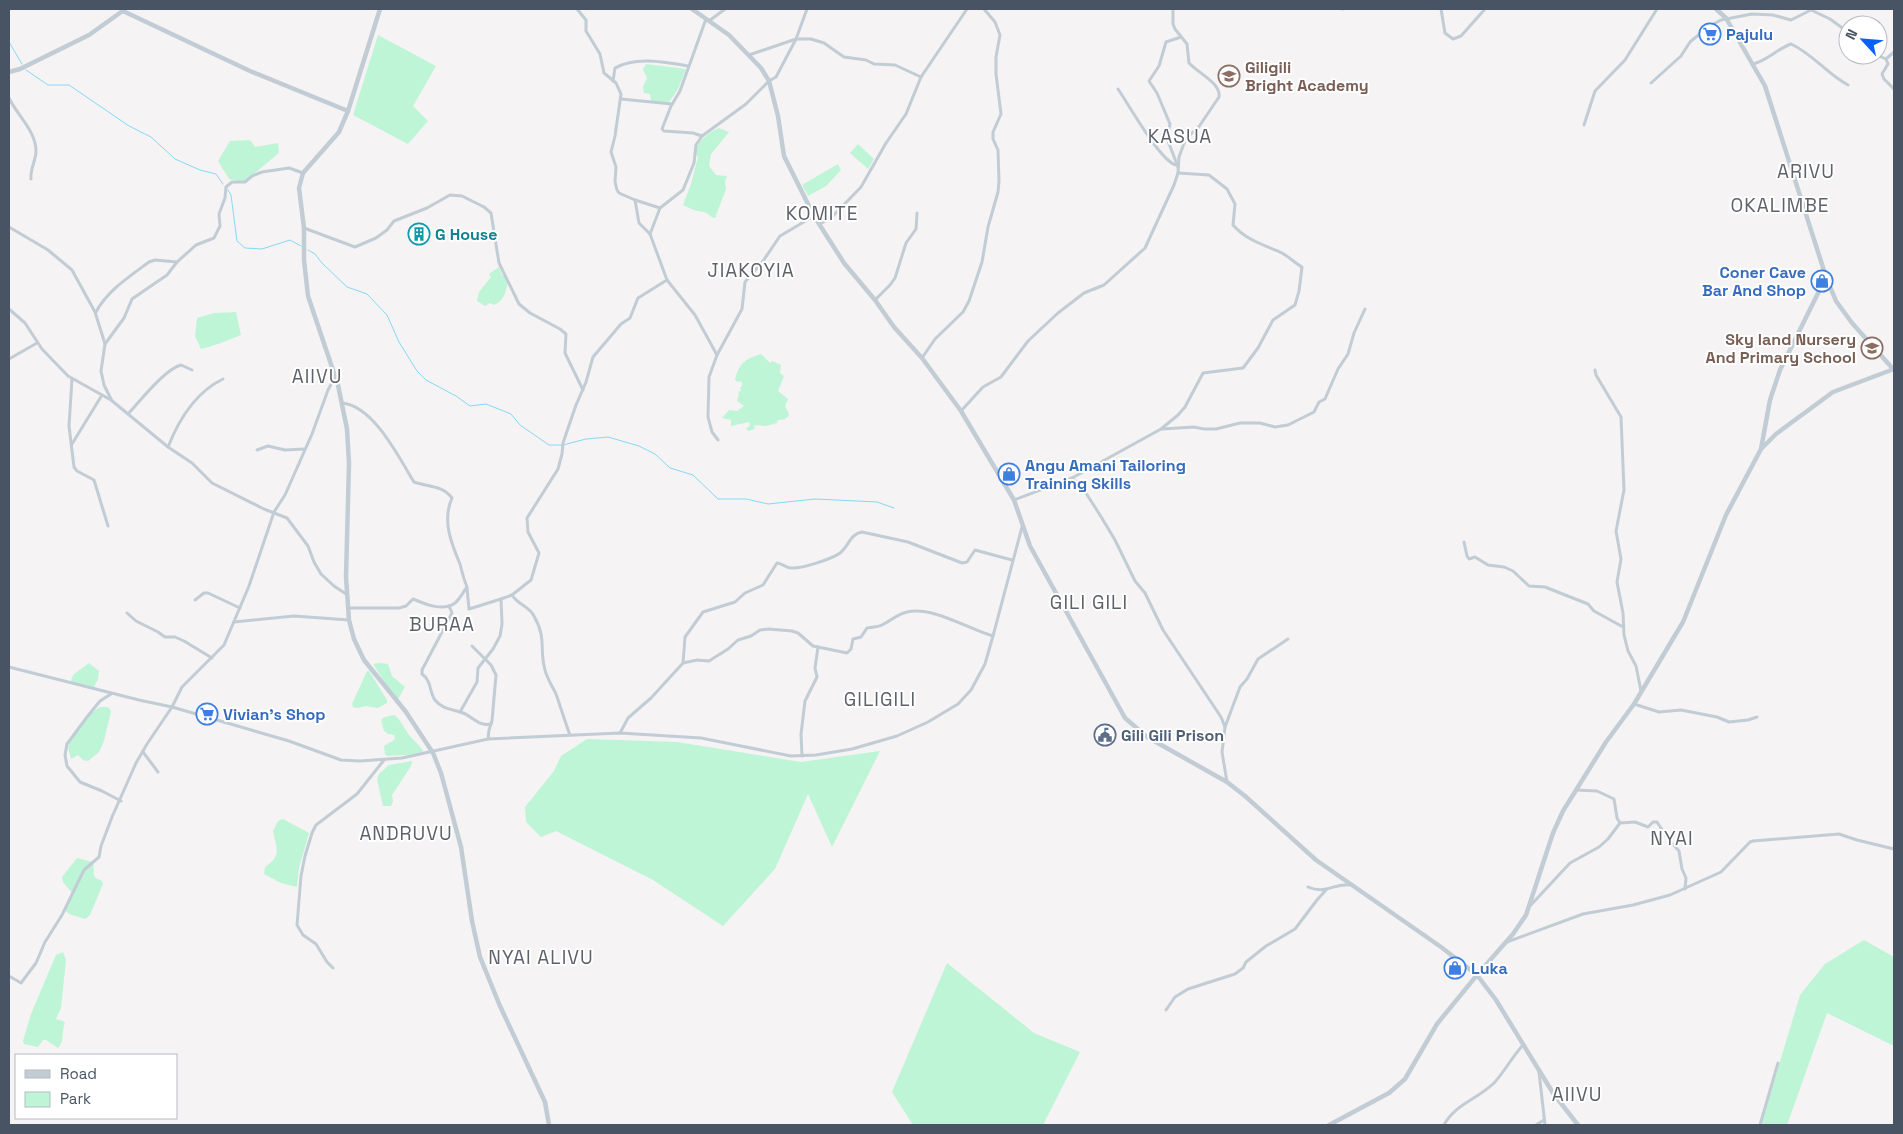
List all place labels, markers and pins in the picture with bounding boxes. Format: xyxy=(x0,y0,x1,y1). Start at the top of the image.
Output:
supermarket icon: Pajulu xyxy=(1698,22,1722,46)
place label: Pajulu xyxy=(1726,24,1773,45)
place label: Giligili Bright Academy xyxy=(1245,57,1369,96)
school or university icon: Giligili Bright Academy xyxy=(1217,64,1241,88)
building icon: G House xyxy=(407,222,431,246)
place label: G House xyxy=(435,224,497,245)
place label: Coner Cave Bar And Shop xyxy=(1702,262,1806,301)
shop icon: Coner Cave Bar And Shop xyxy=(1810,269,1834,293)
place label: Sky land Nursery And Primary School xyxy=(1706,329,1856,368)
school or university icon: Sky land Nursery And Primary School xyxy=(1860,336,1884,360)
place label: Angu Amani Tailoring Training Skills xyxy=(1025,455,1186,494)
shop icon: Angu Amani Tailoring Training Skills xyxy=(997,462,1021,486)
supermarket icon: Vivian's Shop xyxy=(195,702,219,726)
place label: Vivian's Shop xyxy=(223,704,326,725)
public building icon: Gili Gili Prison xyxy=(1093,723,1117,747)
place label: Gili Gili Prison xyxy=(1121,725,1224,746)
shop icon: Luka xyxy=(1443,956,1467,980)
place label: Luka xyxy=(1471,958,1508,979)

